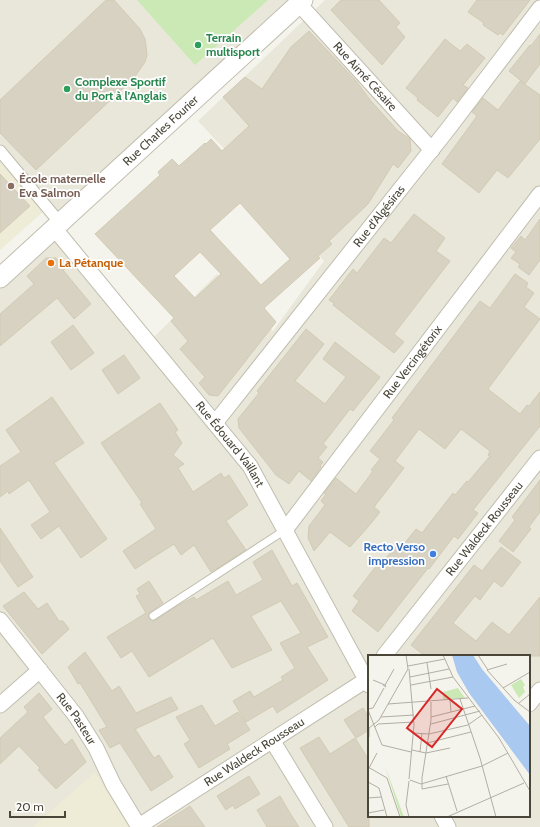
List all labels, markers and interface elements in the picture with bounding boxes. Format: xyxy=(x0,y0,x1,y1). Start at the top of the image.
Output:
place label: Terrain multisport xyxy=(206,30,260,59)
street label: Rue Aimé Césaire xyxy=(330,39,401,114)
marker: Terrain multisport xyxy=(193,40,203,50)
place label: Complexe Sportif du Port à l’Anglais xyxy=(75,74,167,103)
marker: Complexe Sportif du Port à l’Anglais xyxy=(62,84,72,94)
street label: Rue Charles Fourier xyxy=(119,92,201,169)
place label: École maternelle Eva Salmon xyxy=(19,171,106,200)
marker: École maternelle Eva Salmon xyxy=(6,181,16,191)
street label: Rue d'Algésiras xyxy=(349,182,408,250)
place label: La Pétanque xyxy=(59,255,123,270)
marker: La Pétanque xyxy=(46,258,56,268)
street label: Rue Vercingétorix xyxy=(380,322,445,401)
street label: Rue Édouard Vaillant xyxy=(193,398,268,489)
street label: Rue Waldeck Rousseau xyxy=(442,478,526,579)
place label: Recto Verso impression xyxy=(364,539,425,568)
marker: Recto Verso impression xyxy=(428,549,438,559)
inset map xyxy=(368,655,530,817)
street label: Rue Pasteur xyxy=(53,690,100,747)
street label: Rue Waldeck Rousseau xyxy=(201,714,307,789)
scale bar xyxy=(10,793,65,819)
text: 20 m xyxy=(16,799,44,814)

